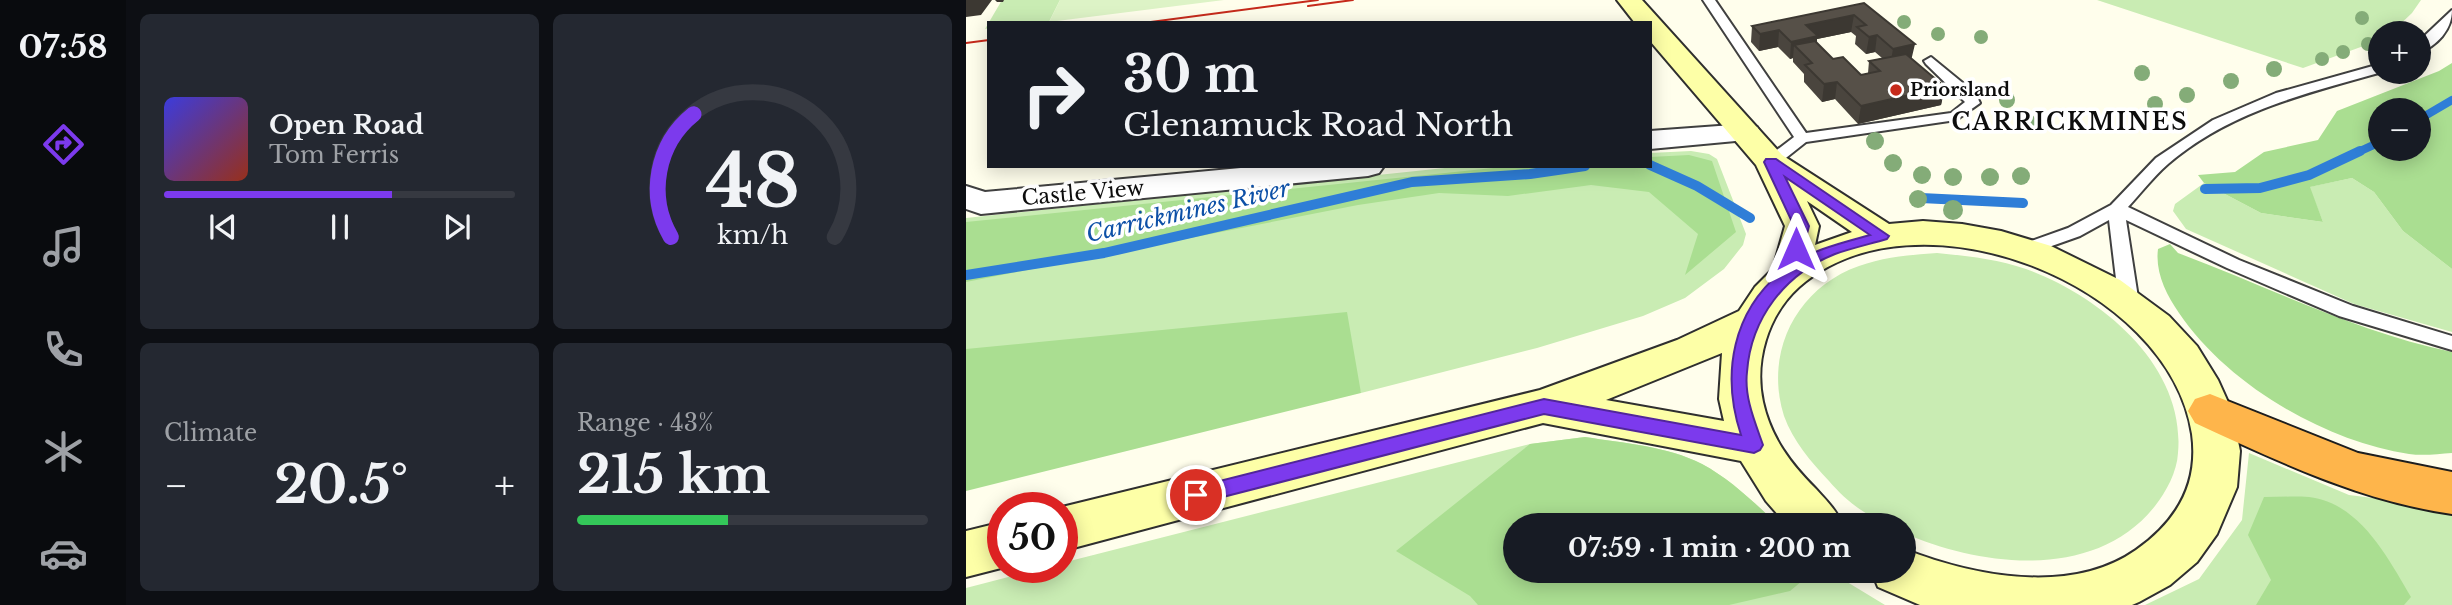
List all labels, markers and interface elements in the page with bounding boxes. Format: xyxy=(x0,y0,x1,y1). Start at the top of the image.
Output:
map controls xyxy=(2368,21,2431,161)
button: + xyxy=(2368,21,2431,84)
text: 07:58 xyxy=(18,27,108,67)
text: 30 m xyxy=(1123,44,1258,105)
icon: right xyxy=(1008,49,1099,140)
place label: Priorsland xyxy=(1910,79,2010,101)
marker: Priorsland xyxy=(1888,82,1904,98)
button: − xyxy=(2368,98,2431,161)
text: Glenamuck Road North xyxy=(1123,105,1513,145)
district label: CARRICKMINES xyxy=(1951,108,2189,136)
text: Open Road xyxy=(269,109,424,141)
icon: directions xyxy=(39,120,88,169)
text: 48 xyxy=(705,137,800,228)
text: Tom Ferris xyxy=(269,141,399,169)
water label: Carrickmines River xyxy=(1083,174,1294,248)
street label: Castle View xyxy=(1021,175,1146,211)
icon: previous xyxy=(204,208,242,246)
icon: pause xyxy=(321,208,359,246)
icon: next xyxy=(438,208,476,246)
position arrow xyxy=(1759,212,1833,286)
text: km/h xyxy=(717,220,788,251)
icon: music xyxy=(39,222,88,271)
icon: phone xyxy=(39,325,88,374)
text: Range · 43% xyxy=(577,409,713,437)
text: Climate xyxy=(164,419,257,447)
icon: climate xyxy=(39,427,88,476)
text: 215 km xyxy=(577,443,770,507)
text: 20.5° xyxy=(274,453,408,517)
text: − xyxy=(164,462,188,509)
text: + xyxy=(494,462,515,509)
pin xyxy=(1166,465,1226,525)
icon: arrive xyxy=(1177,476,1215,514)
speed limit sign: 50 xyxy=(987,492,1078,583)
icon: car xyxy=(39,529,88,578)
text: 07:59 · 1 min · 200 m xyxy=(1568,532,1851,564)

